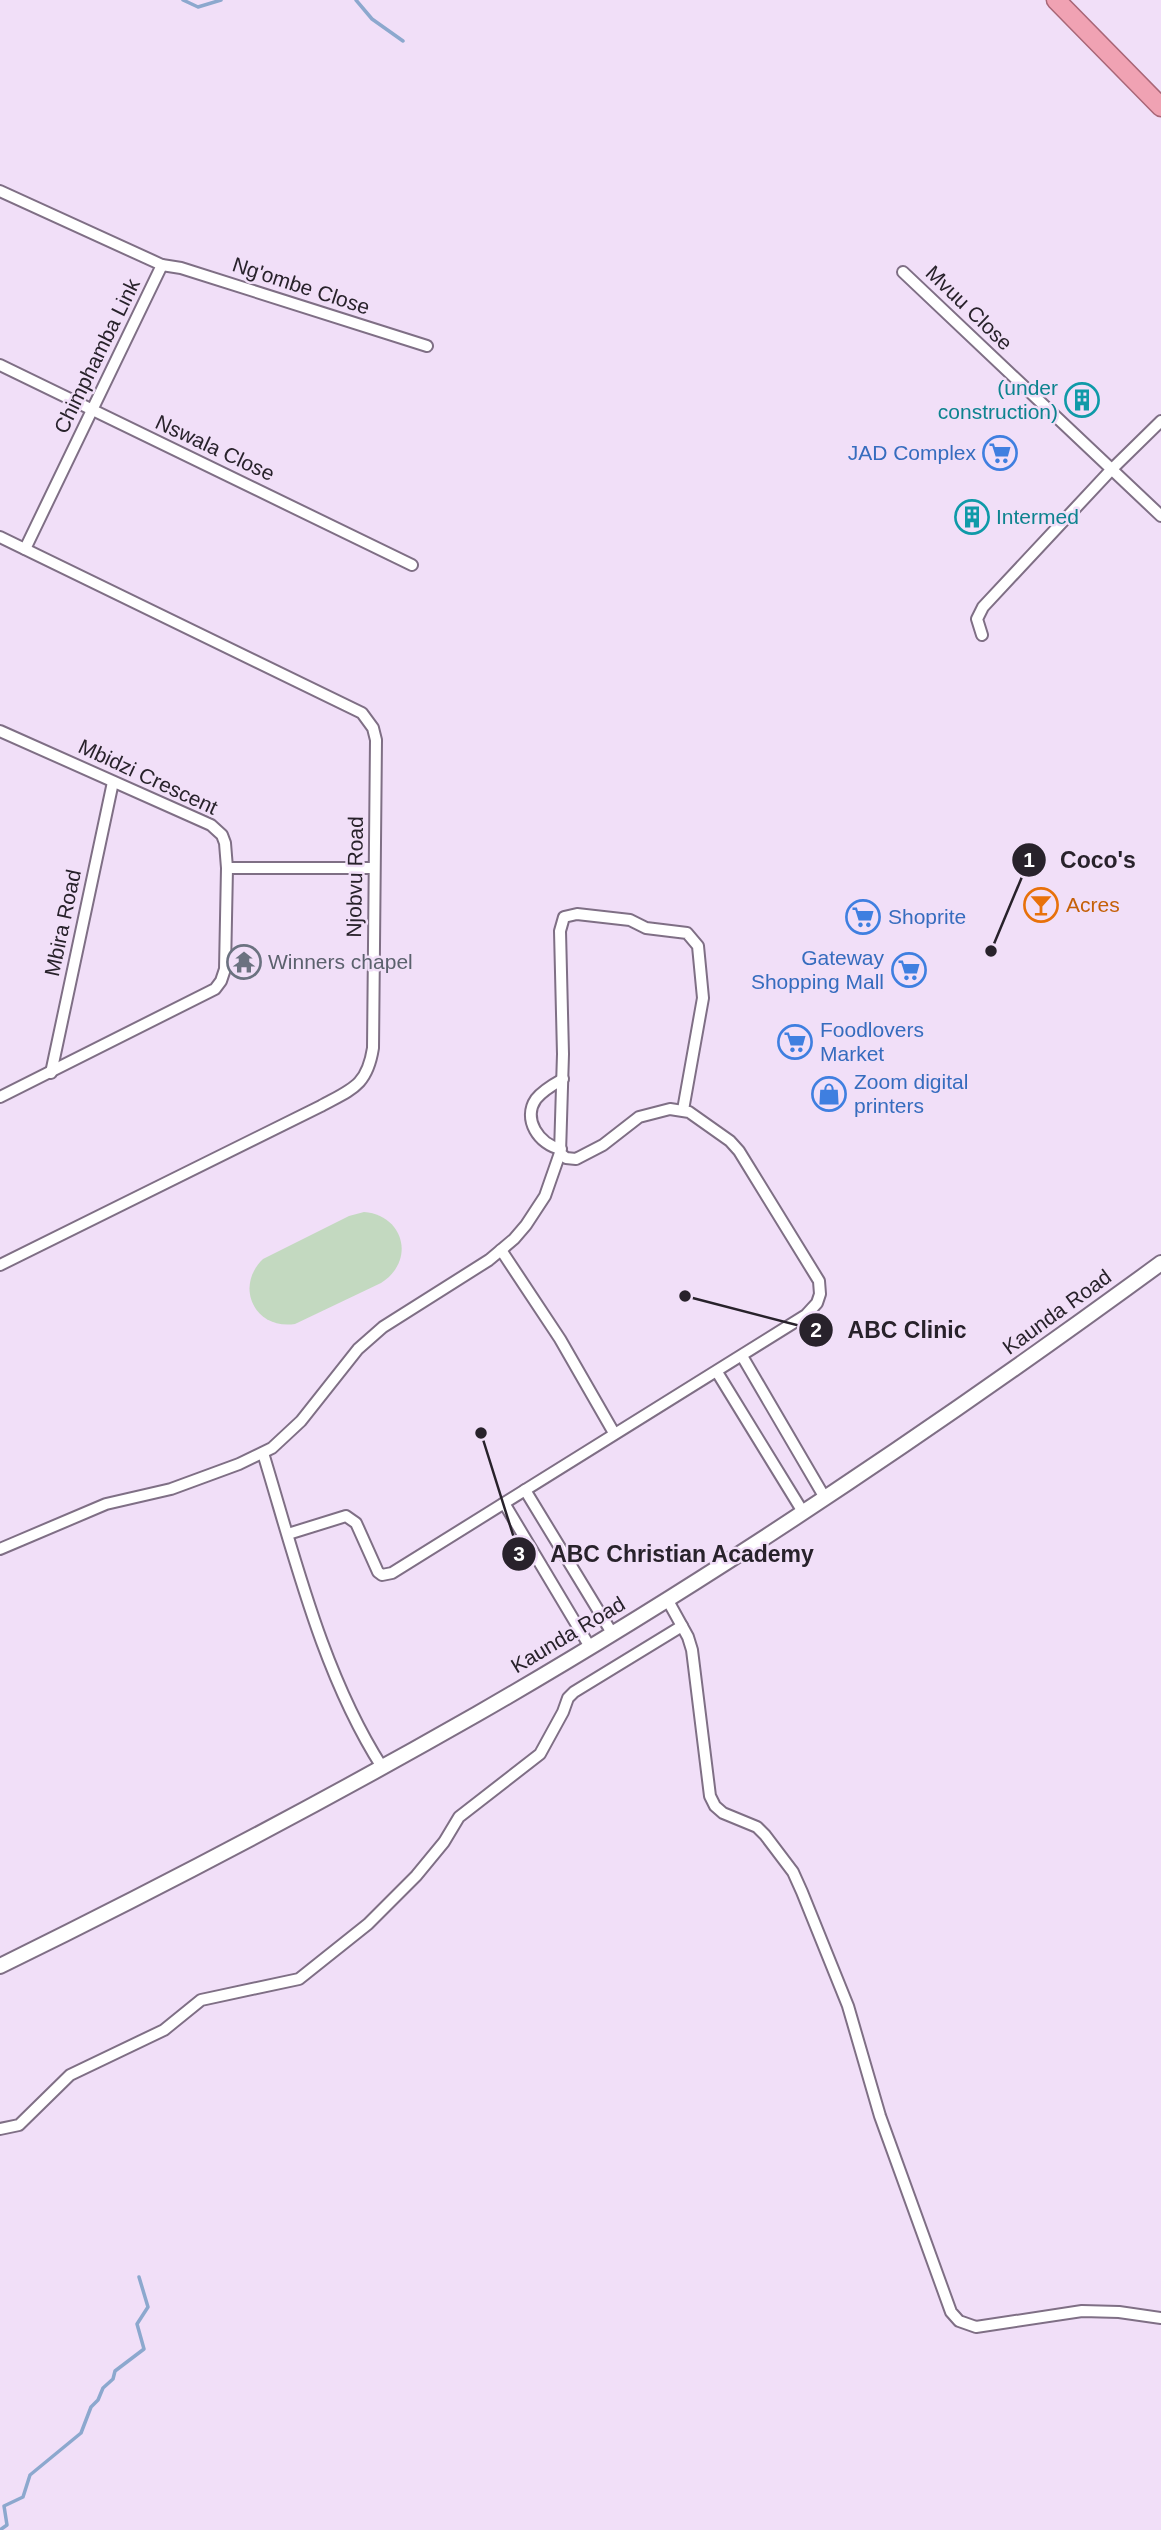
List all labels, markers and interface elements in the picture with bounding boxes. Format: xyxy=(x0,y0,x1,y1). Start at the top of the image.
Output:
street label: Ng'ombe Close xyxy=(230,253,373,319)
street label: Mvuu Close xyxy=(921,261,1017,354)
street label: Chimphamba Link xyxy=(49,274,144,437)
place label: (under construction) xyxy=(938,376,1058,423)
building icon: (under construction) xyxy=(1063,381,1101,419)
street label: Nswala Close xyxy=(152,410,278,485)
supermarket icon: JAD Complex xyxy=(981,434,1019,472)
place label: JAD Complex xyxy=(848,441,976,464)
building icon: Intermed xyxy=(953,498,991,536)
place label: Intermed xyxy=(996,505,1079,528)
street label: Mbidzi Crescent xyxy=(75,734,221,819)
street label: Njobvu Road xyxy=(342,816,367,938)
callout: Coco's xyxy=(1011,838,1150,882)
text: Coco's xyxy=(1060,847,1136,873)
text: 1 xyxy=(1023,848,1035,871)
street label: Mbira Road xyxy=(40,867,85,978)
bar icon: Acres xyxy=(1022,886,1060,924)
place label: Acres xyxy=(1066,893,1120,916)
supermarket icon: Shoprite xyxy=(844,898,882,936)
place label: Shoprite xyxy=(888,905,966,928)
temple icon: Winners chapel xyxy=(225,943,263,981)
place label: Gateway Shopping Mall xyxy=(751,946,884,993)
place label: Winners chapel xyxy=(268,950,413,973)
supermarket icon: Gateway Shopping Mall xyxy=(890,951,928,989)
place label: Foodlovers Market xyxy=(820,1018,924,1065)
supermarket icon: Foodlovers Market xyxy=(776,1023,814,1061)
place label: Zoom digital printers xyxy=(854,1070,968,1117)
shop icon: Zoom digital printers xyxy=(810,1075,848,1113)
street label: Kaunda Road xyxy=(998,1265,1115,1359)
callout: ABC Clinic xyxy=(798,1308,980,1352)
text: ABC Clinic xyxy=(848,1317,967,1343)
text: 2 xyxy=(810,1318,822,1341)
callout: ABC Christian Academy xyxy=(501,1532,829,1576)
text: ABC Christian Academy xyxy=(550,1541,814,1567)
text: 3 xyxy=(513,1542,525,1565)
street label: Kaunda Road xyxy=(507,1592,629,1678)

